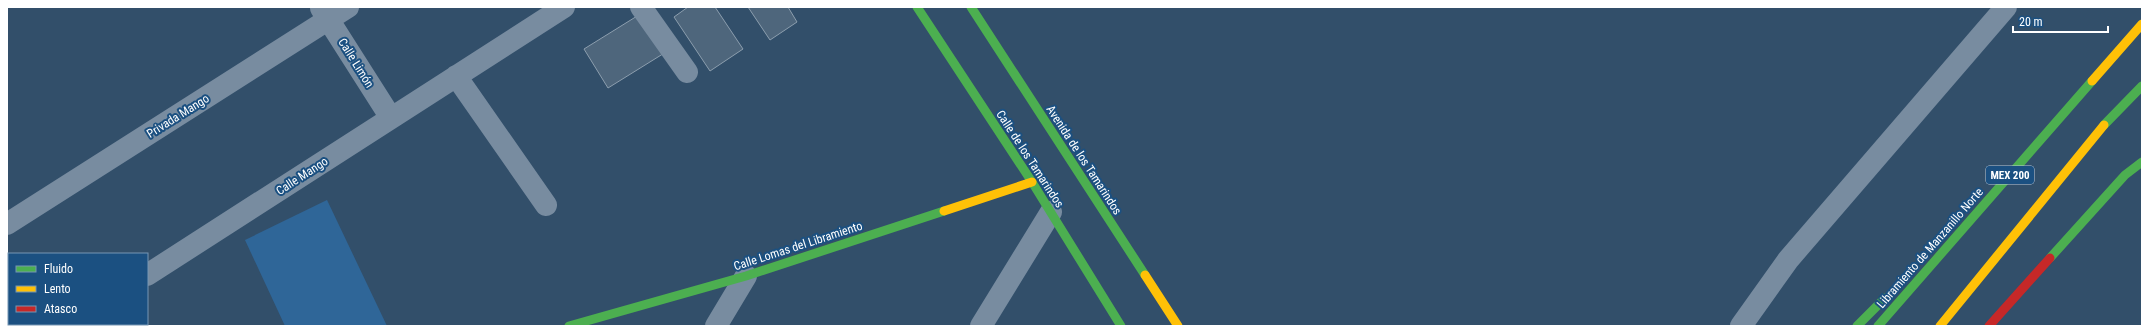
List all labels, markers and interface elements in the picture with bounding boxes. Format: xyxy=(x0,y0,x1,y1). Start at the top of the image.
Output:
scale bar xyxy=(2013,8,2108,34)
text: 20 m xyxy=(2019,15,2043,29)
street label: Calle Limón xyxy=(335,36,377,91)
street label: Privada Mango xyxy=(144,91,212,141)
street label: Avenida de los Tamarindos xyxy=(1043,103,1125,217)
street label: Calle de los Tamarindos xyxy=(993,108,1067,210)
street label: Calle Mango xyxy=(273,154,331,198)
road number: MEX 200 xyxy=(1986,166,2034,184)
street label: Libramiento de Manzanillo Norte xyxy=(1874,185,1986,311)
street label: Calle Lomas del Libramiento xyxy=(732,219,864,273)
legend xyxy=(8,253,148,325)
text: Fluido xyxy=(44,262,73,276)
text: Lento xyxy=(44,282,71,296)
text: Atasco xyxy=(44,302,77,316)

